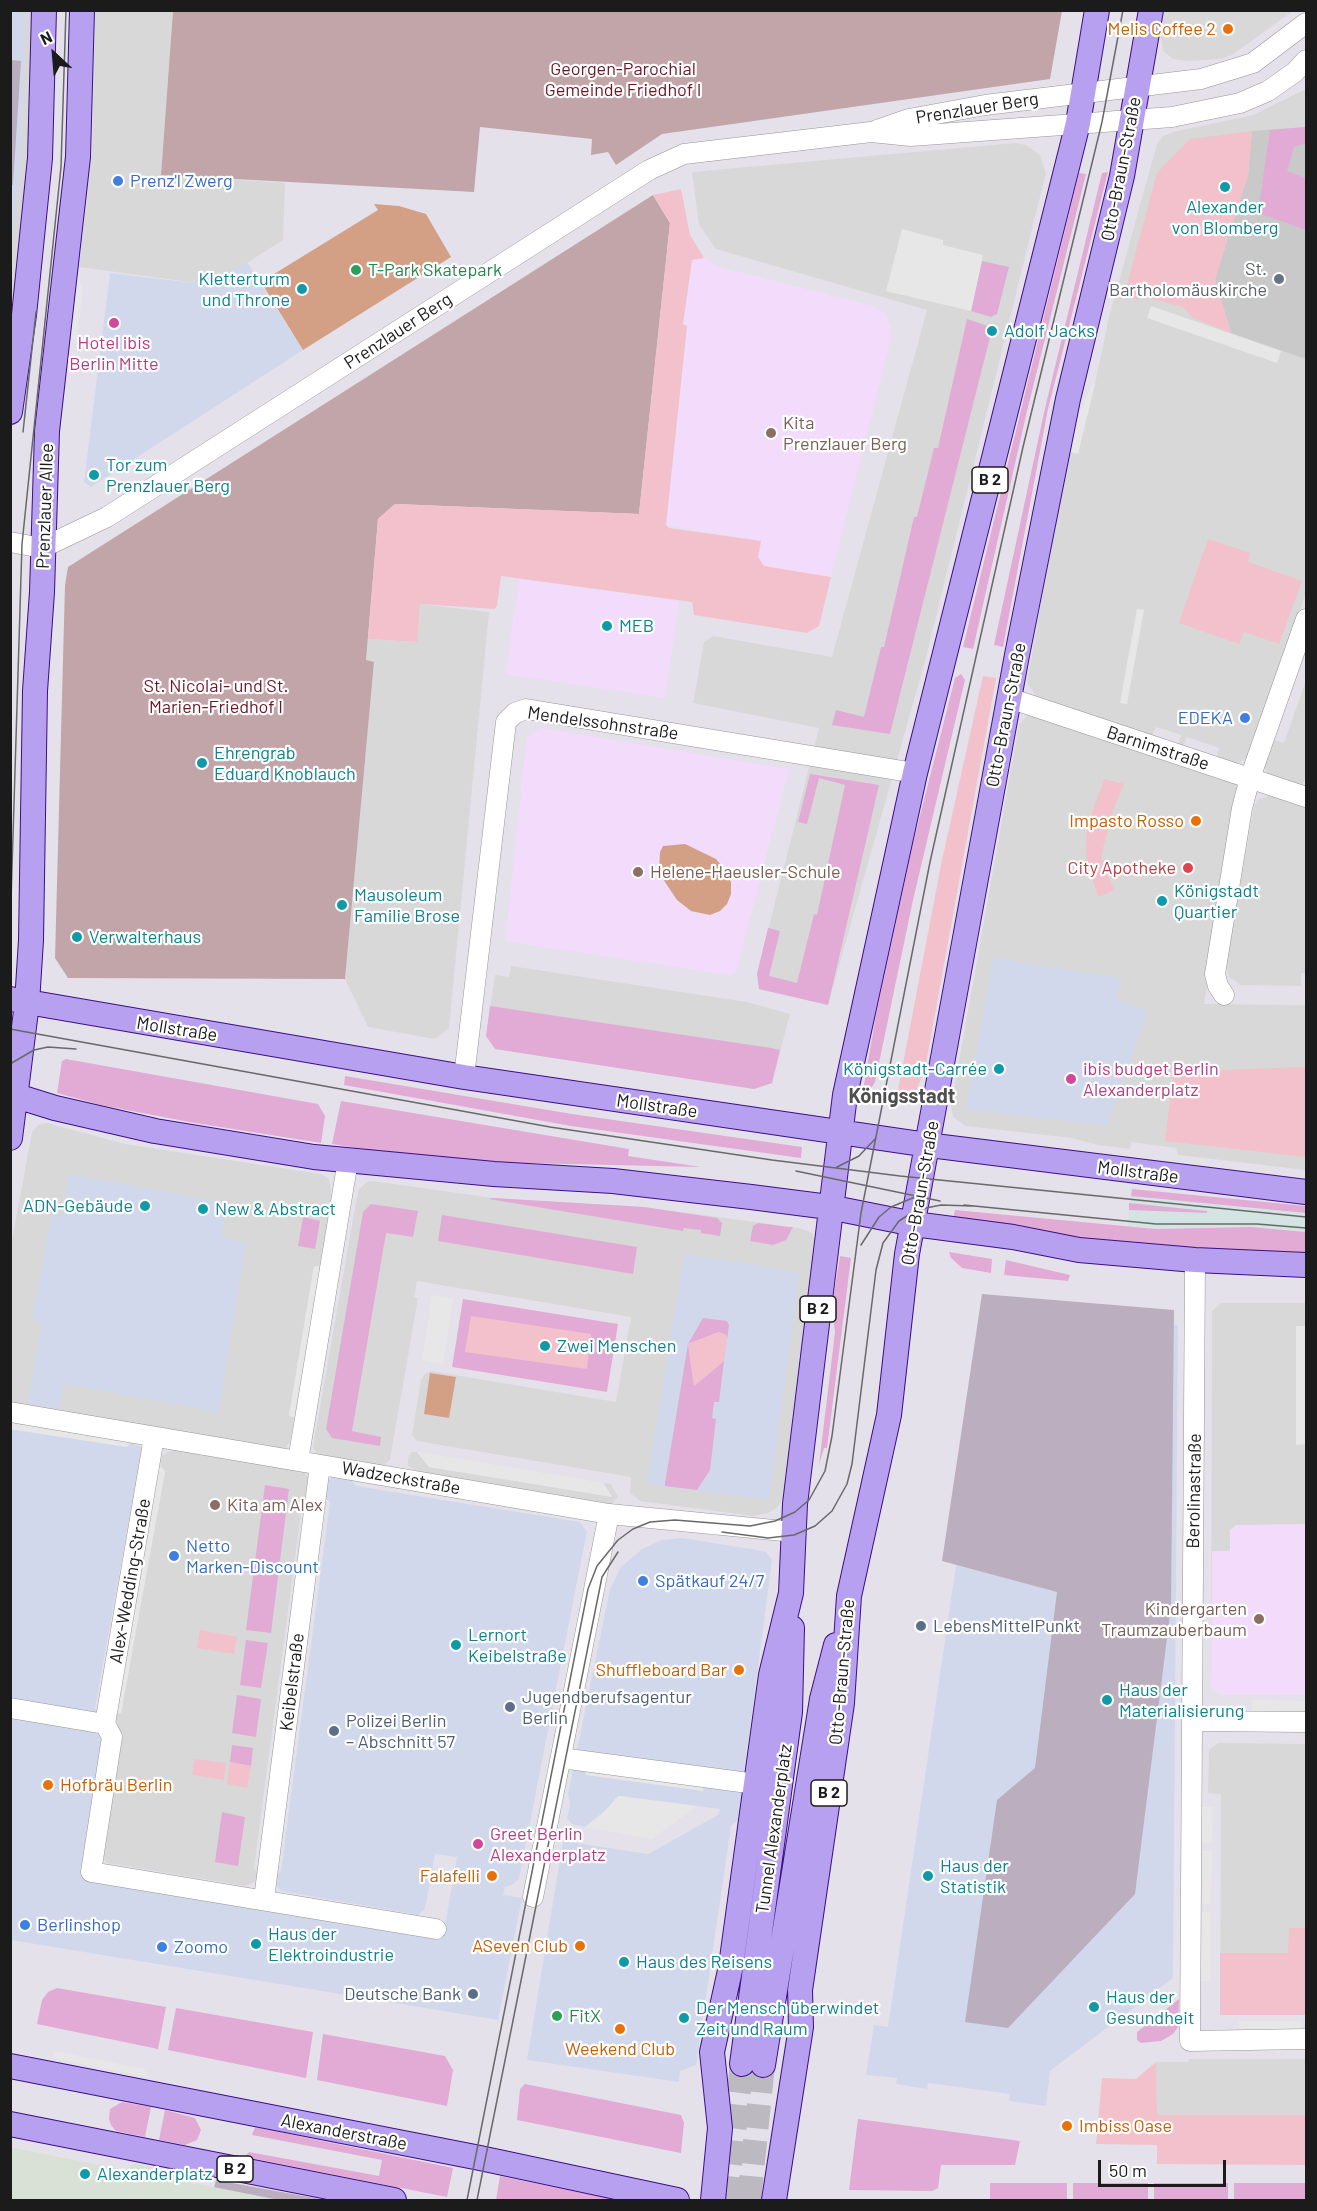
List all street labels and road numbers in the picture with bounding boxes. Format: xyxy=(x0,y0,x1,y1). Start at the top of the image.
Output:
street label: Prenzlauer Berg xyxy=(914,88,1040,128)
street label: Otto-Braun-Straße xyxy=(1096,95,1146,243)
street label: Prenzlauer Berg xyxy=(340,288,456,374)
street label: Prenzlauer Allee xyxy=(32,443,58,569)
road number: B 2 xyxy=(972,467,1008,493)
street label: Otto-Braun-Straße xyxy=(981,641,1031,789)
street label: Mendelssohnstraße xyxy=(526,702,680,744)
street label: Barnimstraße xyxy=(1104,721,1212,775)
street label: Mollstraße xyxy=(135,1012,219,1046)
street label: Mollstraße xyxy=(615,1090,699,1122)
street label: Otto-Braun-Straße xyxy=(897,1119,943,1267)
street label: Mollstraße xyxy=(1096,1156,1180,1188)
road number: B 2 xyxy=(800,1296,836,1322)
street label: Berolinastraße xyxy=(1182,1433,1206,1549)
street label: Wadzeckstraße xyxy=(340,1457,462,1499)
street label: Alex-Wedding-Straße xyxy=(105,1497,155,1665)
street label: Otto-Braun-Straße xyxy=(825,1598,859,1746)
street label: Keibelstraße xyxy=(275,1632,309,1732)
street label: Tunnel Alexanderplatz xyxy=(751,1743,797,1915)
road number: B 2 xyxy=(811,1780,847,1806)
street label: Alexanderstraße xyxy=(279,2109,409,2155)
road number: B 2 xyxy=(217,2156,253,2182)

